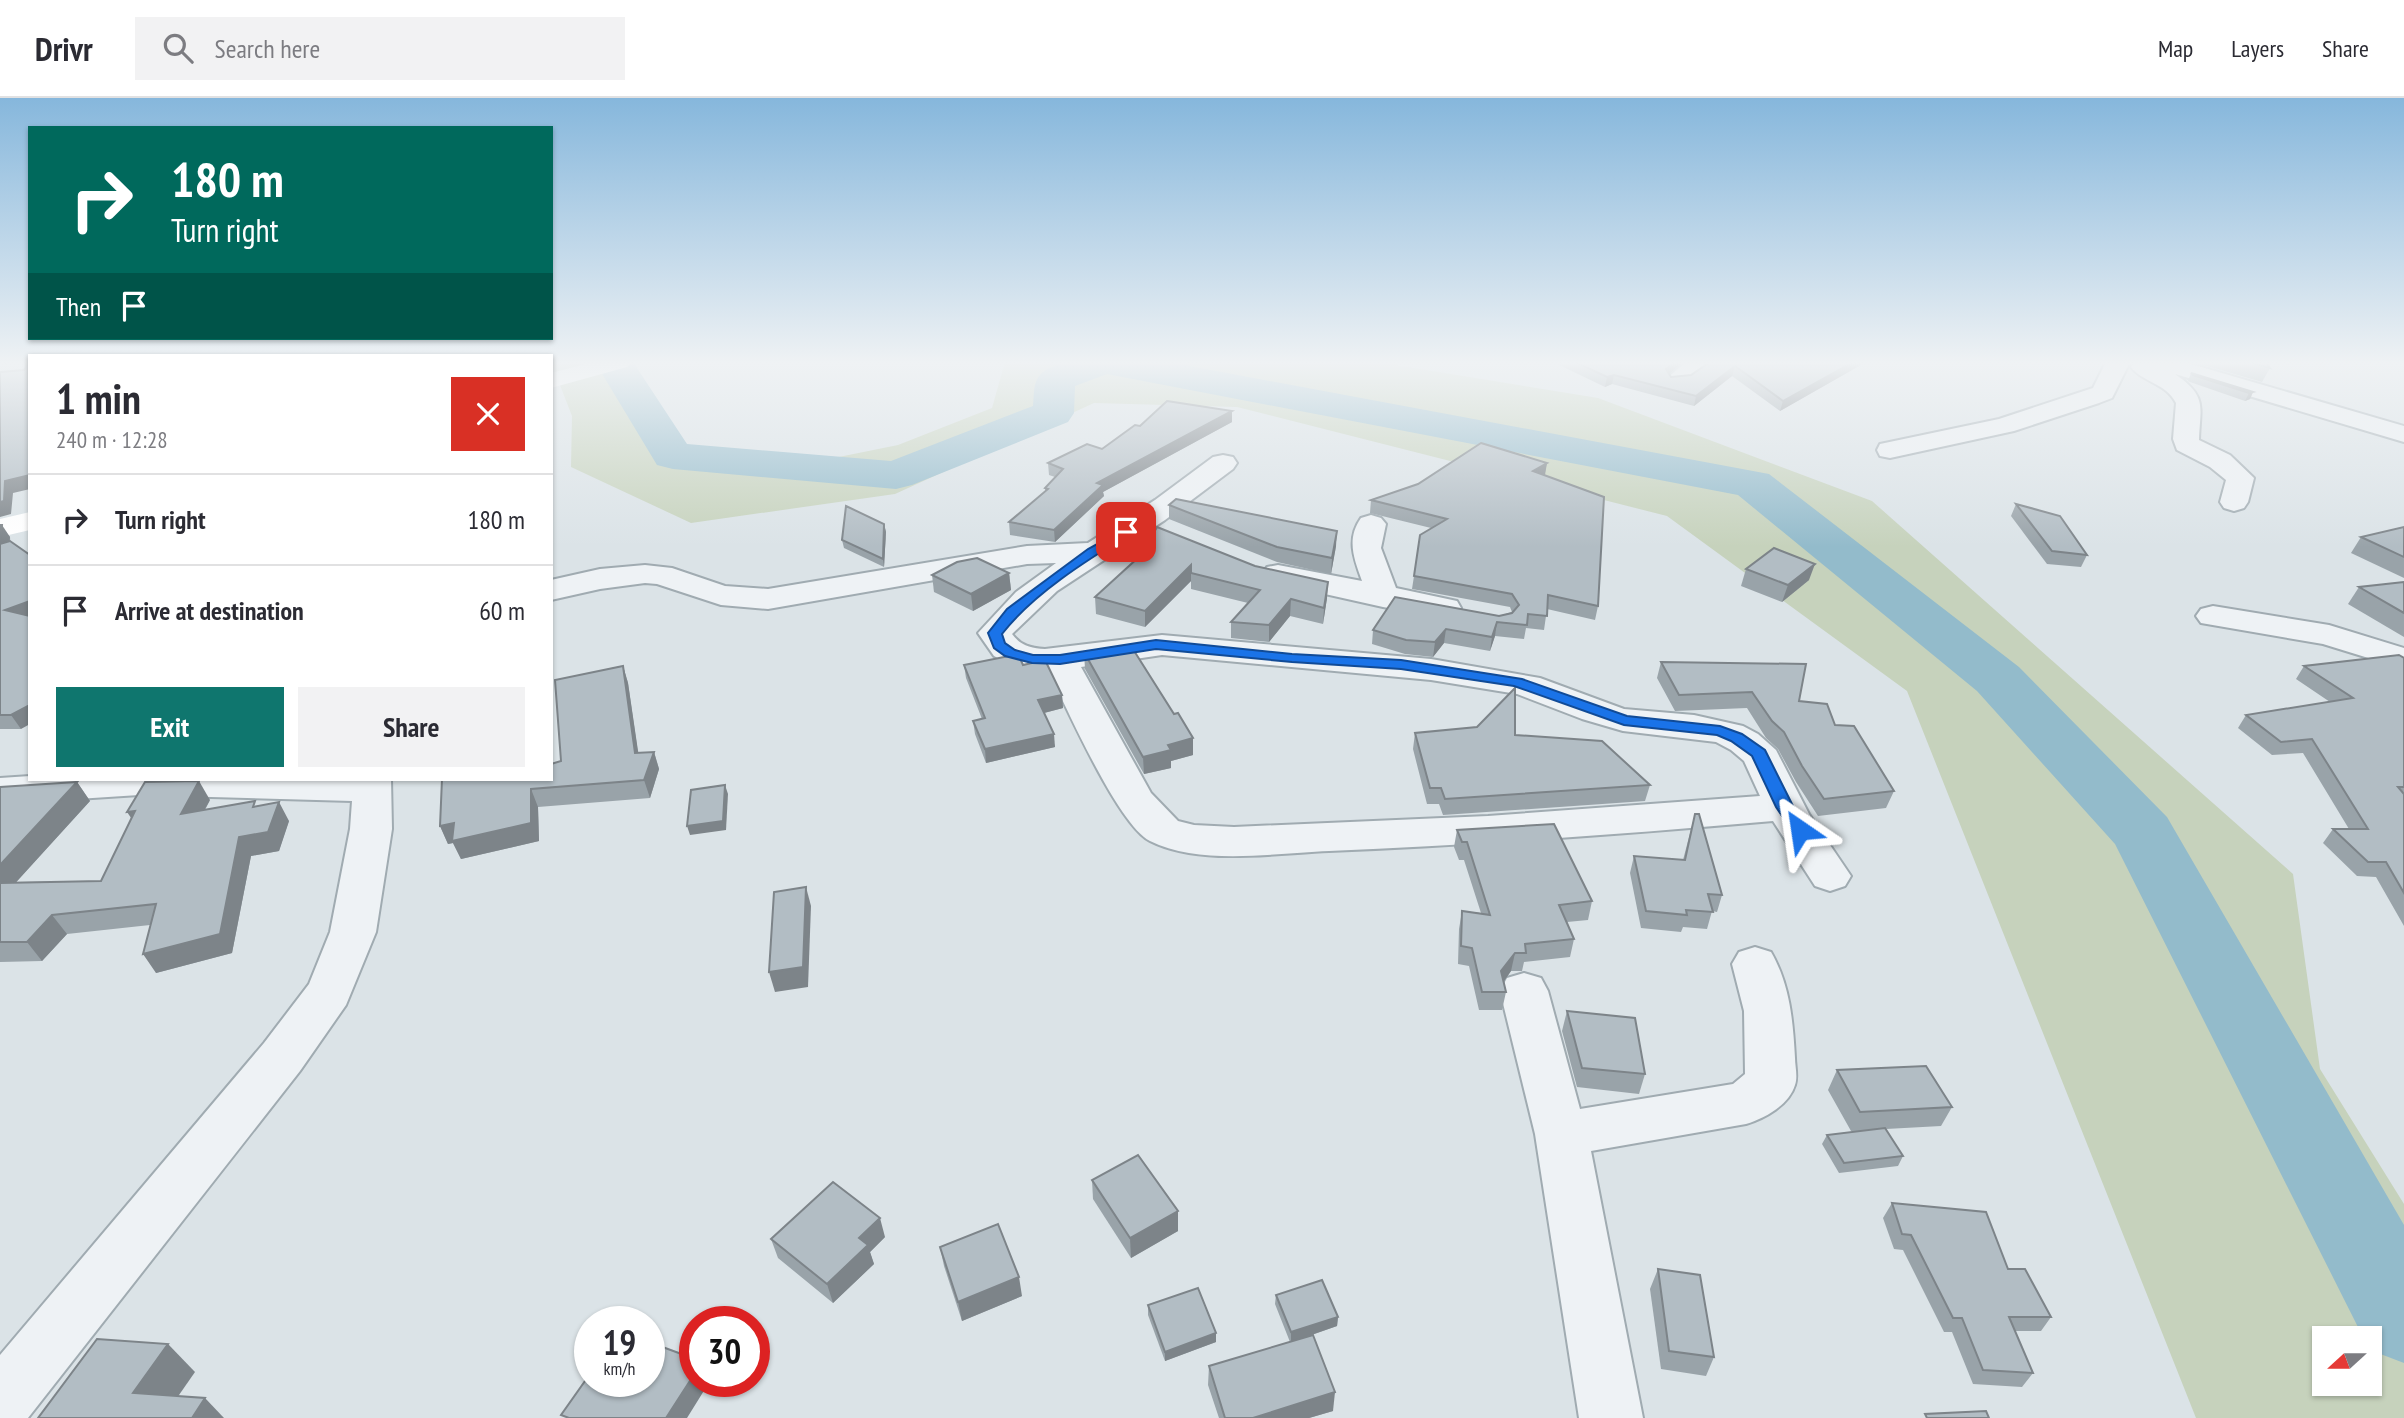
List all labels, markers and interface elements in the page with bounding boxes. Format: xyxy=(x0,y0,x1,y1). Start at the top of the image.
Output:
search box xyxy=(135,17,625,80)
text: Drivr xyxy=(35,27,93,70)
icon: search xyxy=(159,29,197,67)
text: Search here xyxy=(215,32,320,65)
text: Map xyxy=(2158,33,2193,64)
text: Layers xyxy=(2231,33,2284,64)
text: Share xyxy=(2322,33,2369,64)
text: 180 m xyxy=(171,147,284,211)
icon: right xyxy=(56,154,147,245)
text: Turn right xyxy=(171,209,279,251)
icon: arrive xyxy=(115,287,153,325)
text: Then xyxy=(56,290,101,323)
text: 1 min xyxy=(56,371,141,426)
button: close xyxy=(451,377,525,451)
text: 240 m · 12:28 xyxy=(56,425,168,454)
icon: right xyxy=(56,501,94,539)
pin xyxy=(1096,502,1156,562)
text: Turn right xyxy=(115,503,206,536)
text: 180 m xyxy=(467,503,525,536)
icon: arrive xyxy=(1107,513,1145,551)
icon: arrive xyxy=(56,592,94,630)
text: Arrive at destination xyxy=(115,594,304,627)
text: 60 m xyxy=(479,594,525,627)
button: Exit xyxy=(56,687,284,767)
button: Share xyxy=(298,687,525,767)
position arrow xyxy=(1763,793,1837,867)
speed limit sign: 30 xyxy=(679,1306,770,1397)
text: 19 xyxy=(603,1319,636,1365)
north arrow xyxy=(2312,1326,2382,1396)
map controls xyxy=(2312,1326,2382,1396)
text: km/h xyxy=(604,1357,635,1380)

